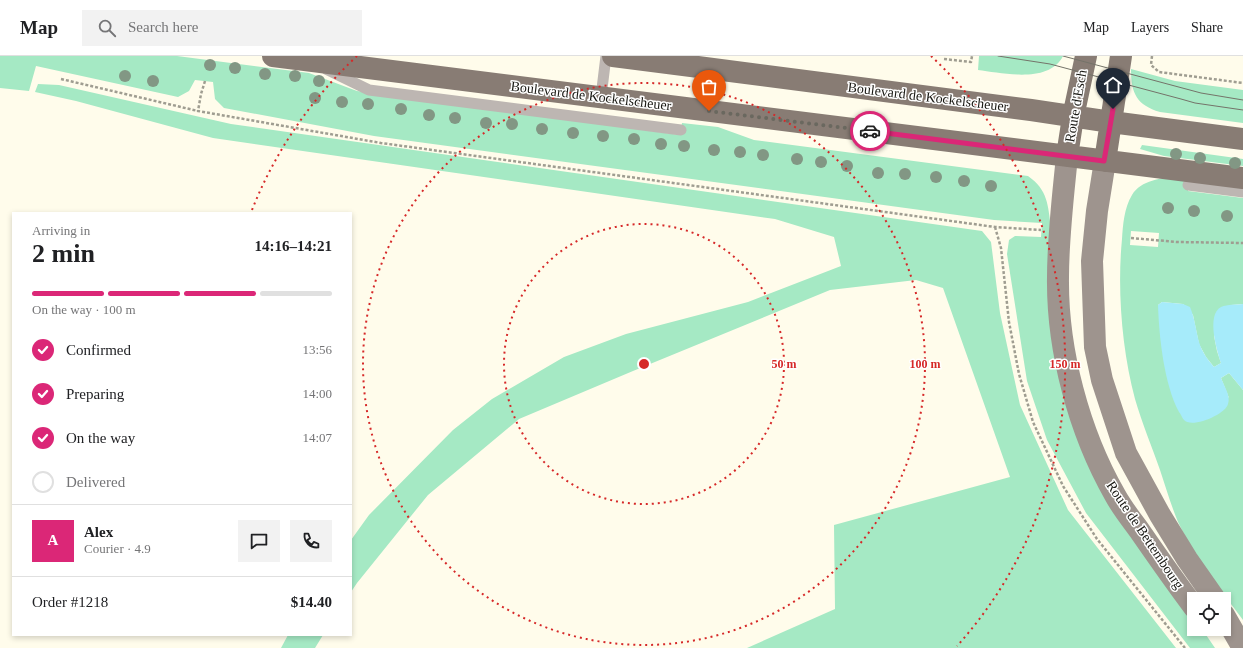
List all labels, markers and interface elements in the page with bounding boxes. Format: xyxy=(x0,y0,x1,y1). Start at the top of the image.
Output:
search box xyxy=(82,10,362,46)
text: Map xyxy=(20,17,58,38)
icon: search xyxy=(96,17,118,39)
text: Search here xyxy=(128,19,198,35)
text: Map xyxy=(1083,20,1109,35)
text: Layers xyxy=(1131,20,1169,35)
text: Share xyxy=(1191,20,1223,35)
street label: Route d'Esch xyxy=(1062,68,1090,144)
pin xyxy=(1096,68,1130,109)
pin xyxy=(692,70,726,111)
icon: home xyxy=(1102,74,1124,96)
icon: bag xyxy=(698,76,720,98)
street label: Boulevard de Kockelscheuer xyxy=(510,79,672,113)
street label: Boulevard de Kockelscheuer xyxy=(847,80,1009,114)
courier xyxy=(850,111,890,151)
icon: car xyxy=(859,120,881,142)
text: Arriving in xyxy=(32,223,90,238)
text: 14:16–14:21 xyxy=(255,238,332,254)
text: 2 min xyxy=(32,239,95,268)
text: On the way · 100 m xyxy=(32,302,136,317)
icon: check xyxy=(32,339,54,361)
text: Confirmed xyxy=(66,342,131,358)
text: 13:56 xyxy=(302,342,332,357)
centre of rings xyxy=(637,357,651,371)
text: 50 m xyxy=(772,357,797,371)
text: 100 m xyxy=(910,357,941,371)
text: 150 m xyxy=(1050,357,1081,371)
icon: check xyxy=(32,383,54,405)
text: Preparing xyxy=(66,386,124,402)
text: 14:00 xyxy=(302,386,332,401)
icon: check xyxy=(32,427,54,449)
text: On the way xyxy=(66,430,135,446)
text: 14:07 xyxy=(302,430,332,445)
text: Delivered xyxy=(66,474,125,490)
street label: Route de Bettembourg xyxy=(1103,478,1187,592)
button: chat xyxy=(238,520,280,562)
button: phone xyxy=(290,520,332,562)
text: Alex xyxy=(84,524,113,540)
text: A xyxy=(48,532,58,548)
text: Courier · 4.9 xyxy=(84,541,151,556)
map controls xyxy=(1187,592,1231,636)
button: locate xyxy=(1187,592,1231,636)
text: Order #1218 xyxy=(32,594,108,610)
text: $14.40 xyxy=(291,594,332,610)

